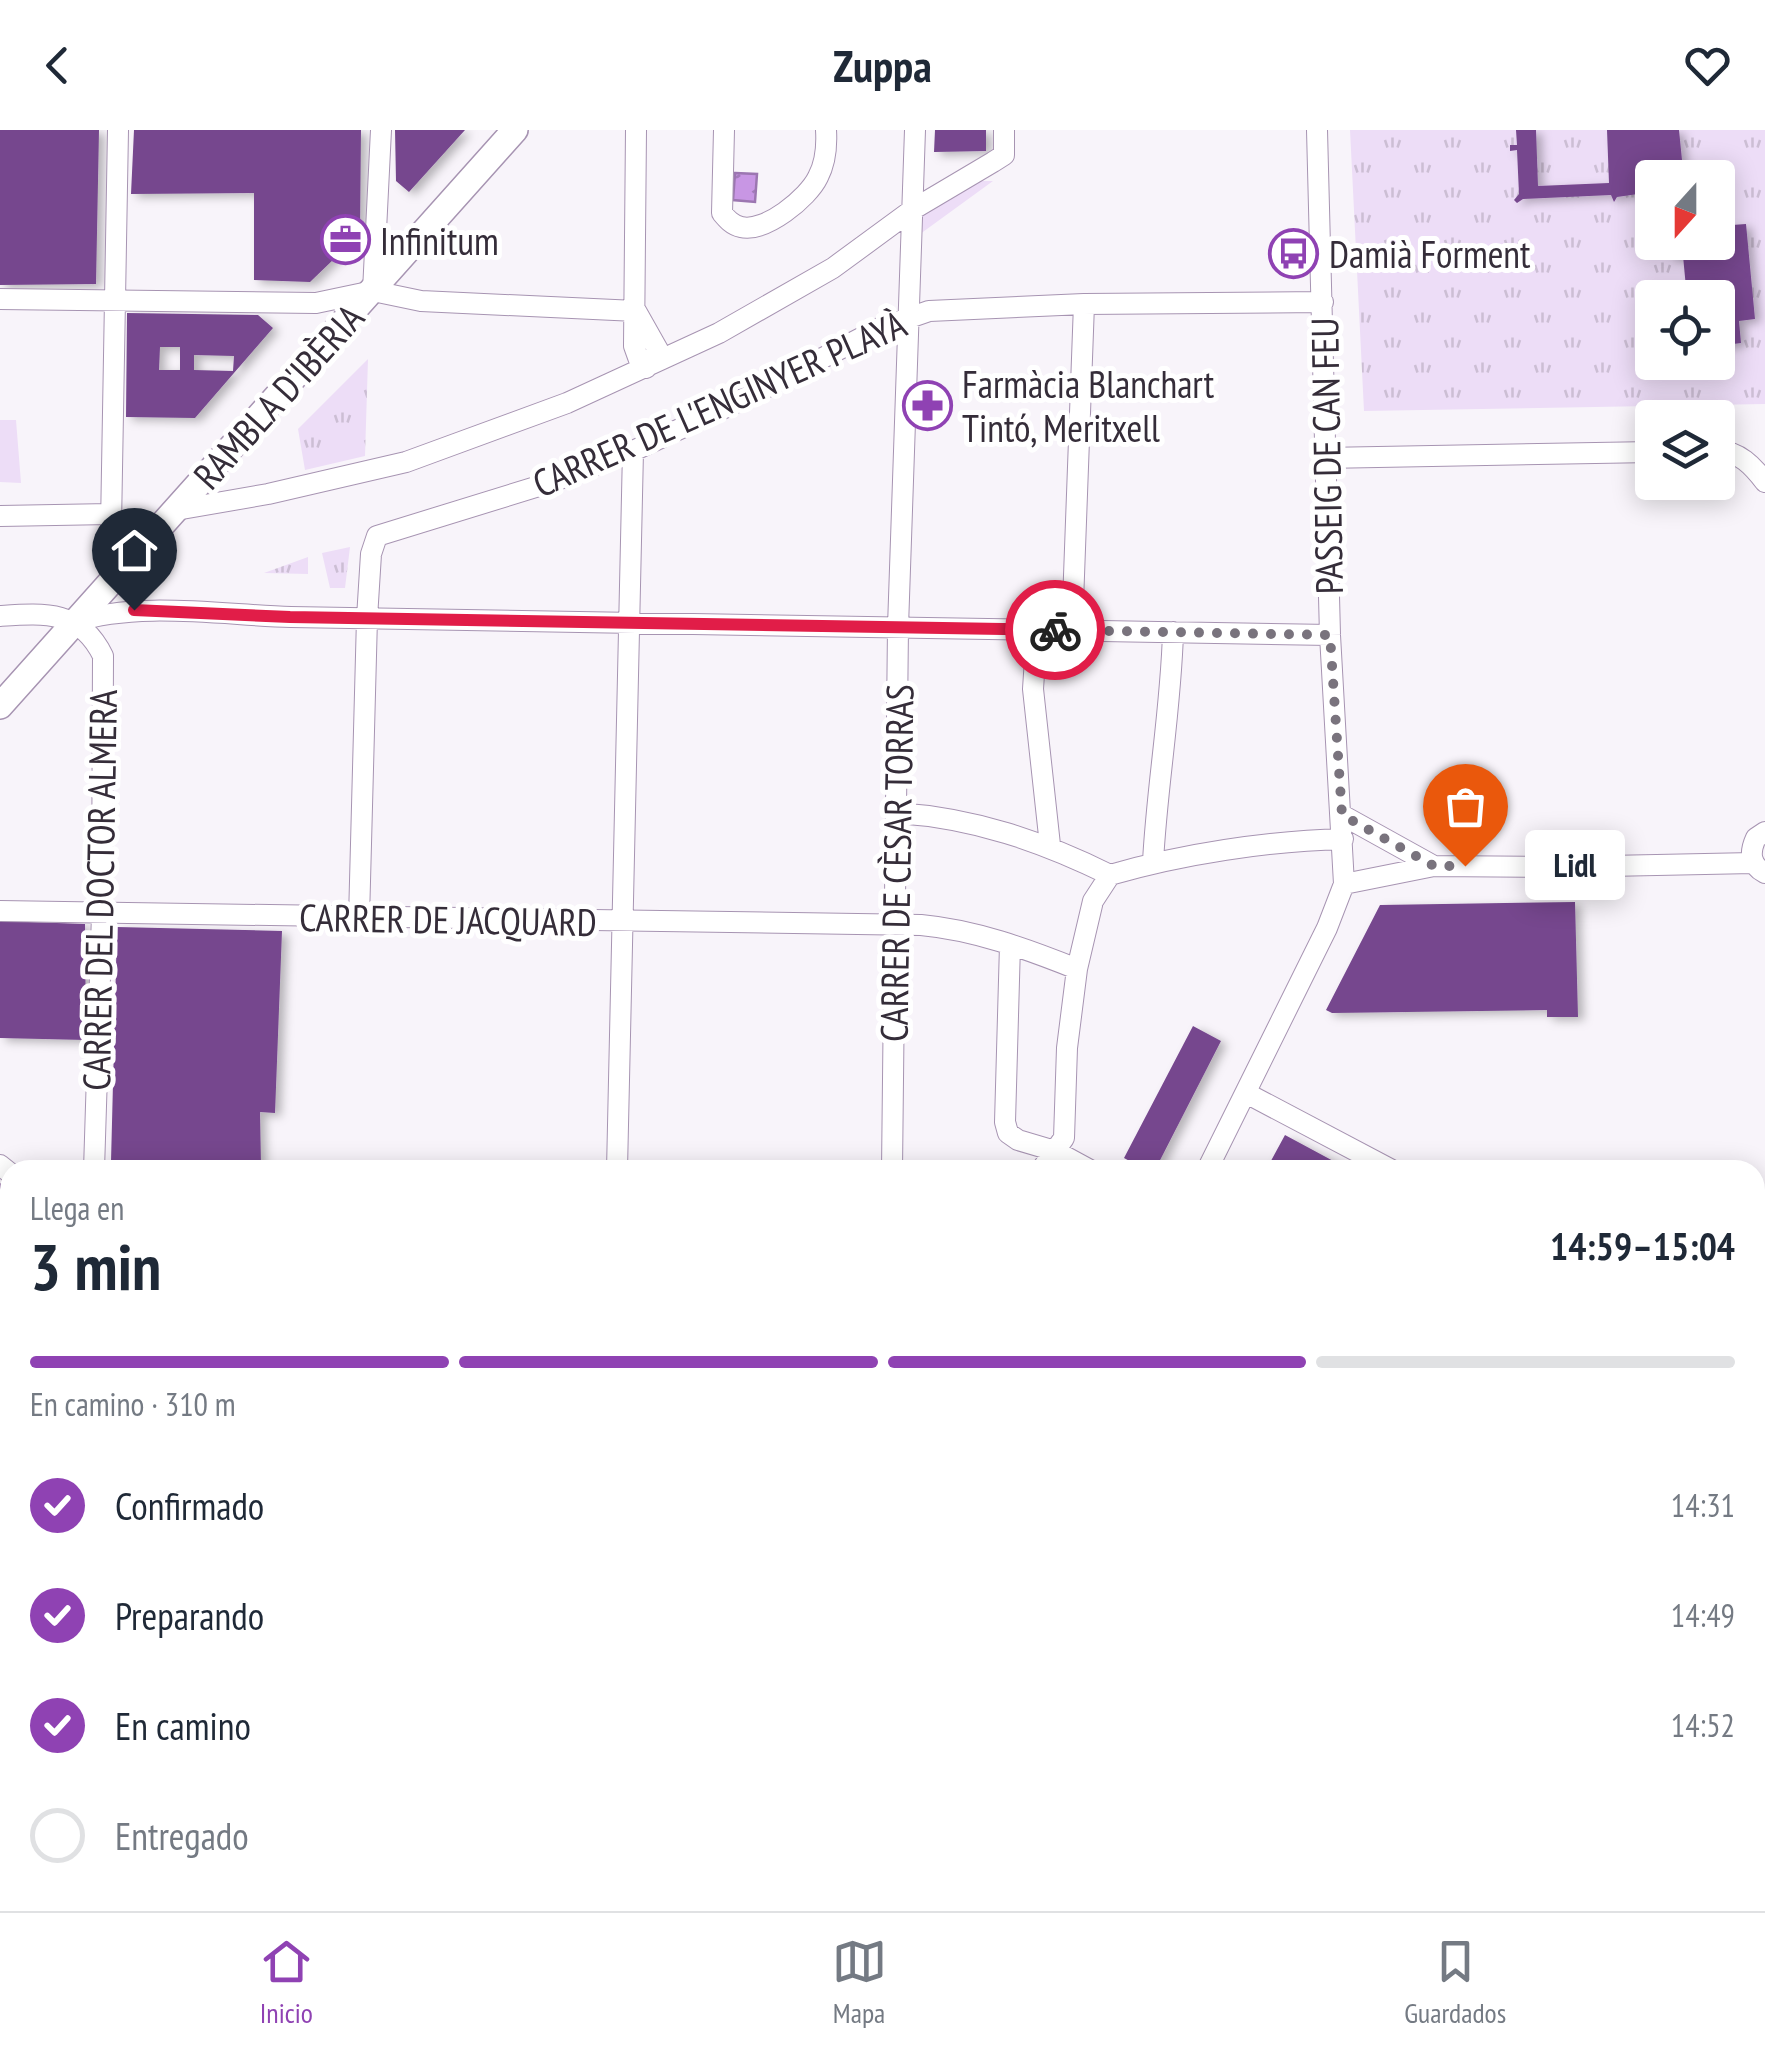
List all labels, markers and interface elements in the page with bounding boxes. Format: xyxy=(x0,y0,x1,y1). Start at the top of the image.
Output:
text: Zuppa xyxy=(833,36,932,94)
icon: back xyxy=(30,38,85,93)
icon: heart xyxy=(1680,38,1735,93)
north arrow xyxy=(1635,160,1735,260)
map controls xyxy=(1635,160,1735,500)
office icon: Infinitum xyxy=(319,214,371,266)
place label: Infinitum xyxy=(380,216,499,265)
bus stop icon: Damià Forment xyxy=(1268,227,1320,279)
place label: Damià Forment xyxy=(1329,229,1531,278)
button: locate xyxy=(1635,280,1735,380)
street label: RAMBLA D'IBÈRIA xyxy=(182,293,374,499)
street label: CARRER DE L'ENGINYER PLAYÀ xyxy=(525,299,913,507)
street label: PASSEIG DE CAN FEU xyxy=(1299,317,1353,595)
place label: Farmàcia Blanchart Tintó, Meritxell xyxy=(962,359,1215,452)
pharmacy icon: Farmàcia Blanchart Tintó, Meritxell xyxy=(901,379,953,431)
button: layers xyxy=(1635,400,1735,500)
pin xyxy=(92,508,177,611)
icon: home xyxy=(107,523,162,578)
courier xyxy=(1005,580,1105,680)
icon: bike xyxy=(1028,603,1083,658)
street label: CARRER DE CÈSAR TORRAS xyxy=(868,684,924,1042)
street label: CARRER DEL DOCTOR ALMERA xyxy=(71,689,127,1091)
pin xyxy=(1423,764,1508,867)
icon: bag xyxy=(1438,779,1493,834)
callout: Lidl xyxy=(1525,831,1625,901)
text: Lidl xyxy=(1554,844,1596,886)
street label: CARRER DE JACQUARD xyxy=(299,892,597,946)
text: Llega en xyxy=(30,1187,124,1229)
text: 14:59–15:04 xyxy=(1550,1221,1735,1270)
text: 3 min xyxy=(30,1224,161,1308)
text: En camino · 310 m xyxy=(30,1383,236,1425)
icon: check xyxy=(30,1478,85,1533)
text: Confirmado xyxy=(115,1481,264,1530)
text: 14:31 xyxy=(1671,1484,1735,1526)
icon: check xyxy=(30,1588,85,1643)
text: Preparando xyxy=(115,1591,264,1640)
text: 14:49 xyxy=(1671,1594,1735,1636)
icon: check xyxy=(30,1698,85,1753)
text: En camino xyxy=(115,1701,251,1750)
text: 14:52 xyxy=(1671,1704,1735,1746)
text: Entregado xyxy=(115,1811,249,1860)
tab: Inicio xyxy=(259,1934,314,2031)
tab: Mapa xyxy=(832,1934,887,2031)
tab: Guardados xyxy=(1404,1934,1506,2031)

